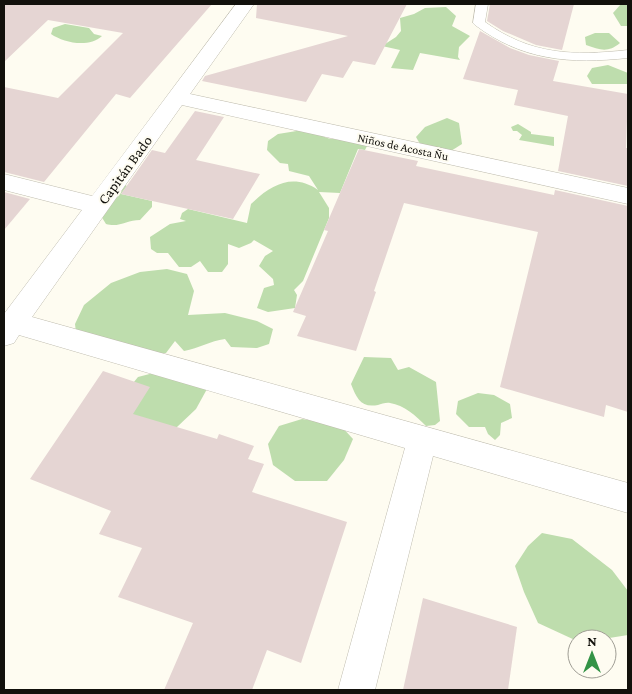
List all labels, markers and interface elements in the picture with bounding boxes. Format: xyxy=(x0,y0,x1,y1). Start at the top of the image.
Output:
street label: Niños de Acosta Ñu xyxy=(356,131,450,164)
street label: Capitán Bado xyxy=(95,133,156,208)
north arrow xyxy=(567,629,617,679)
text: N xyxy=(587,633,597,649)

